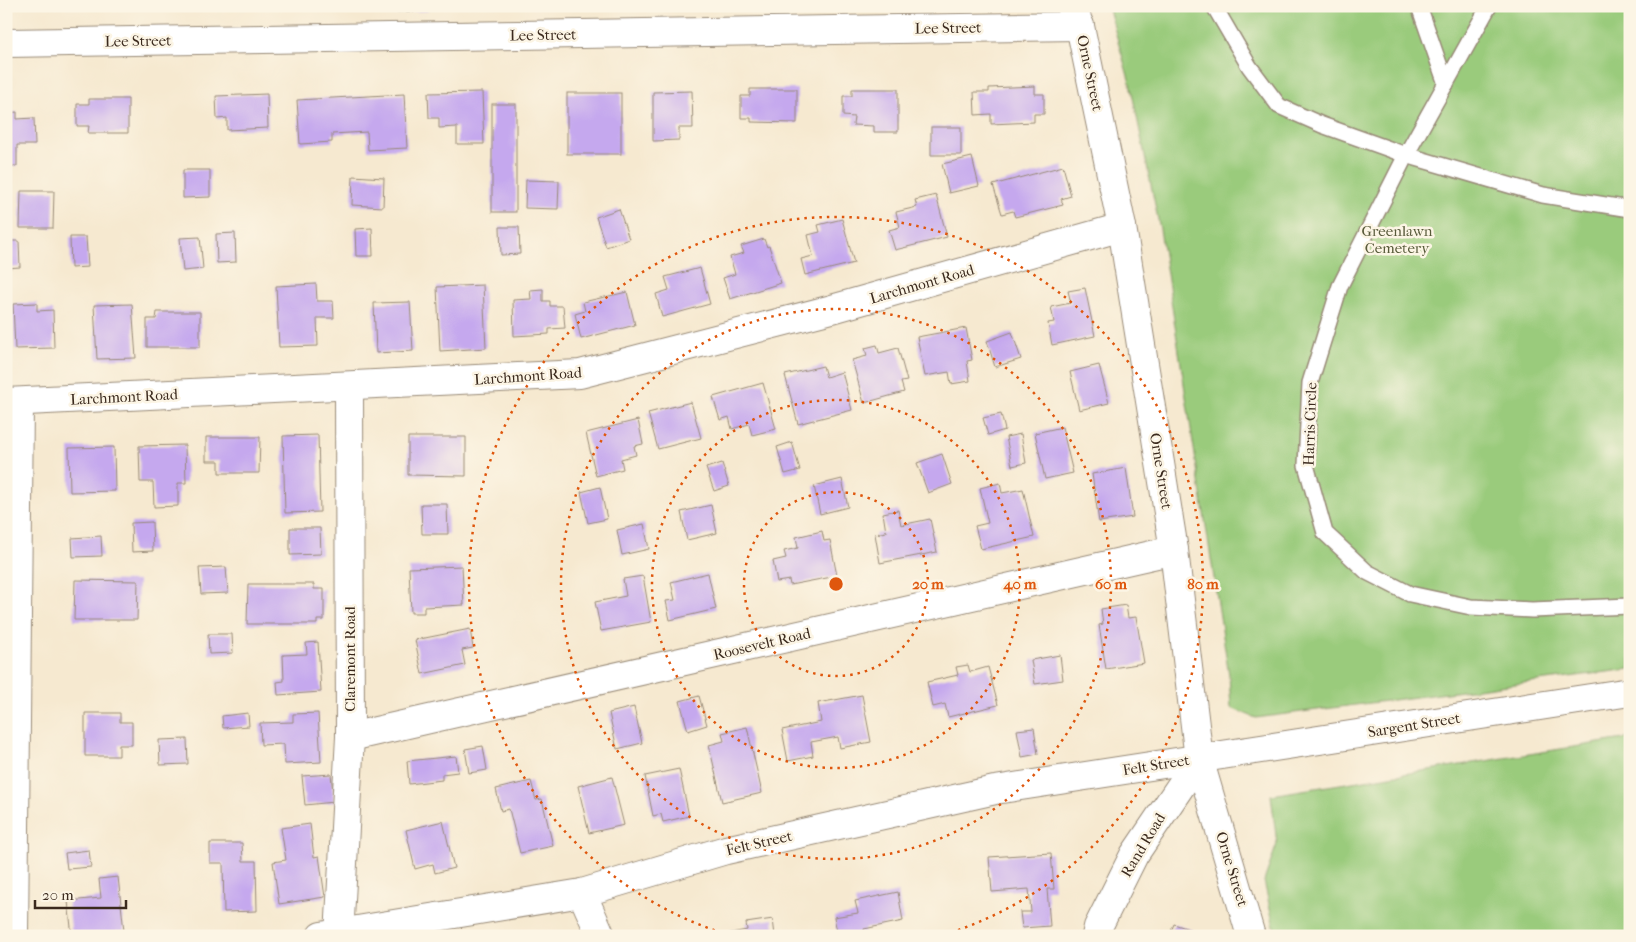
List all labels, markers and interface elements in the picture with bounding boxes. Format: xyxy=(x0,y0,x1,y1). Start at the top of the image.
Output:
street label: Lee Street xyxy=(914,18,982,38)
street label: Lee Street xyxy=(509,25,577,45)
street label: Lee Street xyxy=(104,31,172,51)
street label: Orne Street xyxy=(1073,33,1107,113)
park label: Greenlawn Cemetery xyxy=(1361,222,1433,257)
street label: Larchmont Road xyxy=(868,260,977,308)
street label: Larchmont Road xyxy=(474,363,583,389)
street label: Harris Circle xyxy=(1300,381,1320,466)
street label: Larchmont Road xyxy=(70,385,179,409)
street label: Orne Street xyxy=(1146,432,1176,511)
centre of rings xyxy=(827,575,845,593)
text: 20 m xyxy=(912,575,944,593)
text: 40 m xyxy=(1003,575,1037,593)
text: 60 m xyxy=(1095,575,1128,593)
text: 80 m xyxy=(1187,575,1219,593)
street label: Claremont Road xyxy=(341,605,359,712)
street label: Roosevelt Road xyxy=(712,624,813,664)
street label: Sargent Street xyxy=(1367,709,1462,741)
street label: Felt Street xyxy=(1121,751,1191,779)
street label: Rand Road xyxy=(1117,809,1170,880)
street label: Felt Street xyxy=(724,826,795,859)
street label: Orne Street xyxy=(1212,829,1252,909)
scale bar xyxy=(35,877,126,909)
text: 20 m xyxy=(42,886,74,904)

